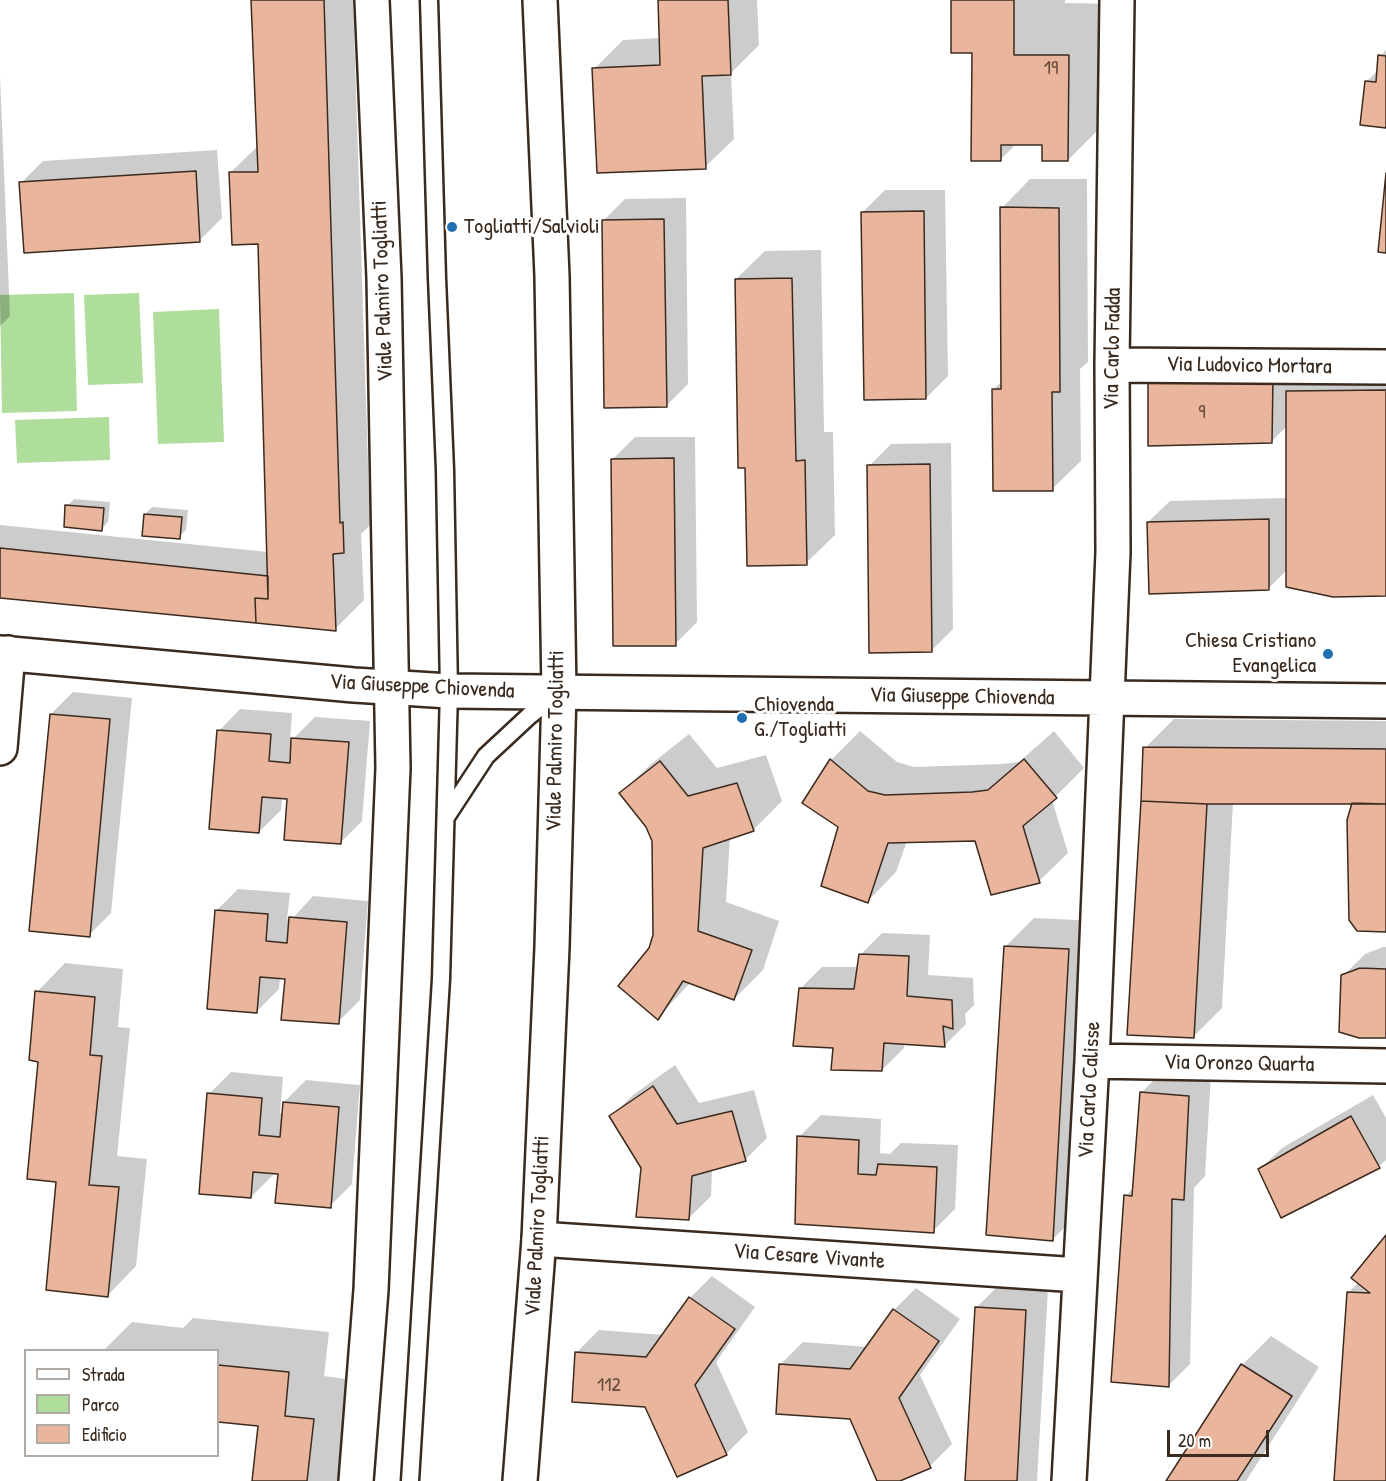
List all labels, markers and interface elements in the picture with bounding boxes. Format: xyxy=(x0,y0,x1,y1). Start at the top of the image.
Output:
house number: 19 xyxy=(1044,57,1058,81)
street label: Viale Palmiro Togliatti xyxy=(367,200,399,382)
place label: Togliatti/Salvioli xyxy=(464,214,600,240)
marker: Togliatti/Salvioli xyxy=(445,220,459,234)
street label: Via Carlo Fadda xyxy=(1099,287,1127,411)
street label: Via Ludovico Mortara xyxy=(1166,351,1332,381)
house number: 9 xyxy=(1198,401,1206,425)
place label: Chiesa Cristiano Evangelica xyxy=(1185,628,1316,680)
marker: Chiesa Cristiano Evangelica xyxy=(1321,647,1335,661)
street label: Viale Palmiro Togliatti xyxy=(541,650,571,832)
street label: Via Giuseppe Chiovenda xyxy=(329,669,515,705)
street label: Via Giuseppe Chiovenda xyxy=(869,682,1055,712)
place label: Chiovenda G./Togliatti xyxy=(754,692,847,744)
marker: Chiovenda G./Togliatti xyxy=(735,711,749,725)
street label: Via Carlo Calisse xyxy=(1073,1021,1107,1159)
street label: Via Oronzo Quarta xyxy=(1164,1049,1314,1079)
street label: Viale Palmiro Togliatti xyxy=(520,1135,556,1317)
street label: Via Cesare Vivante xyxy=(732,1239,886,1275)
legend xyxy=(24,1349,219,1457)
text: Strada xyxy=(82,1362,125,1387)
house number: 112 xyxy=(597,1374,621,1398)
text: Parco xyxy=(82,1392,119,1417)
scale bar xyxy=(1170,1418,1272,1456)
text: Edificio xyxy=(82,1422,126,1447)
text: 20 m xyxy=(1178,1428,1211,1453)

